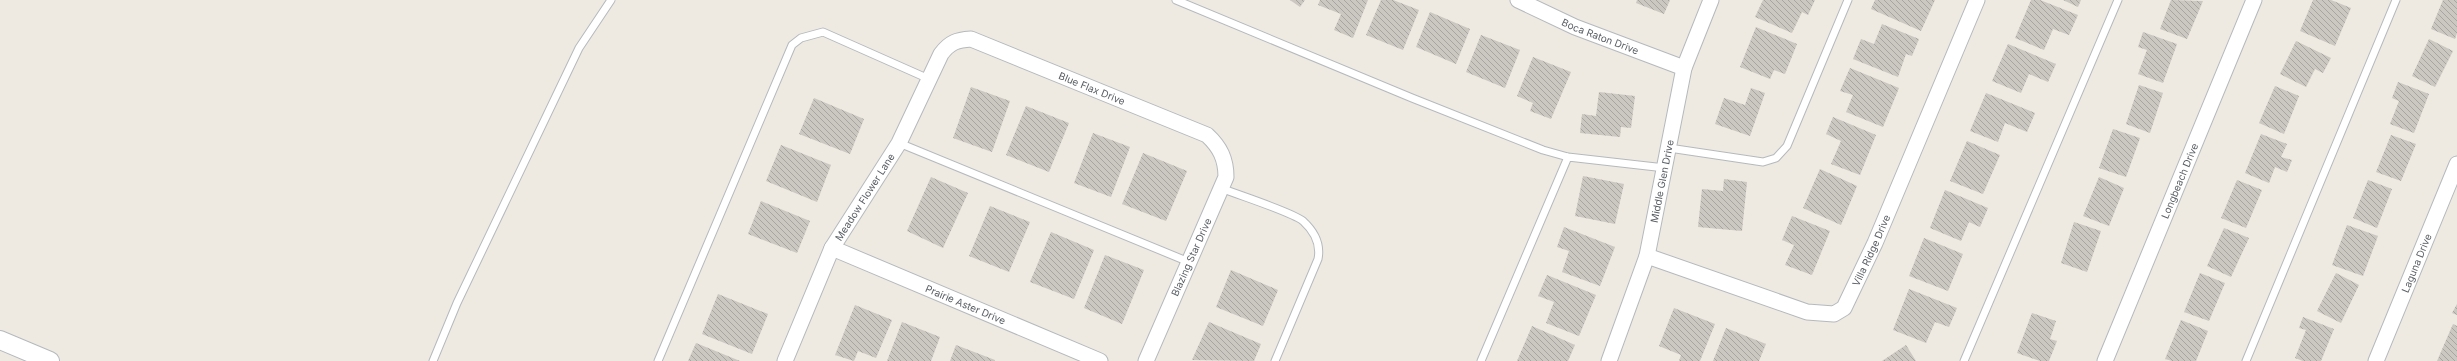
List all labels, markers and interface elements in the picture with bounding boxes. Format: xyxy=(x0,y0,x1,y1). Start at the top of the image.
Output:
street label: Boca Raton Drive xyxy=(1560,16,1641,57)
street label: Blue Flax Drive xyxy=(1057,69,1127,107)
street label: Middle Glen Drive xyxy=(1648,139,1676,224)
street label: Longbeach Drive xyxy=(2158,141,2200,220)
street label: Meadow Flower Lane xyxy=(832,151,897,243)
street label: Villa Ridge Drive xyxy=(1849,213,1892,288)
street label: Blazing Star Drive xyxy=(1168,216,1214,298)
street label: Laguna Drive xyxy=(2399,232,2434,294)
street label: Prairie Aster Drive xyxy=(924,282,1008,327)

